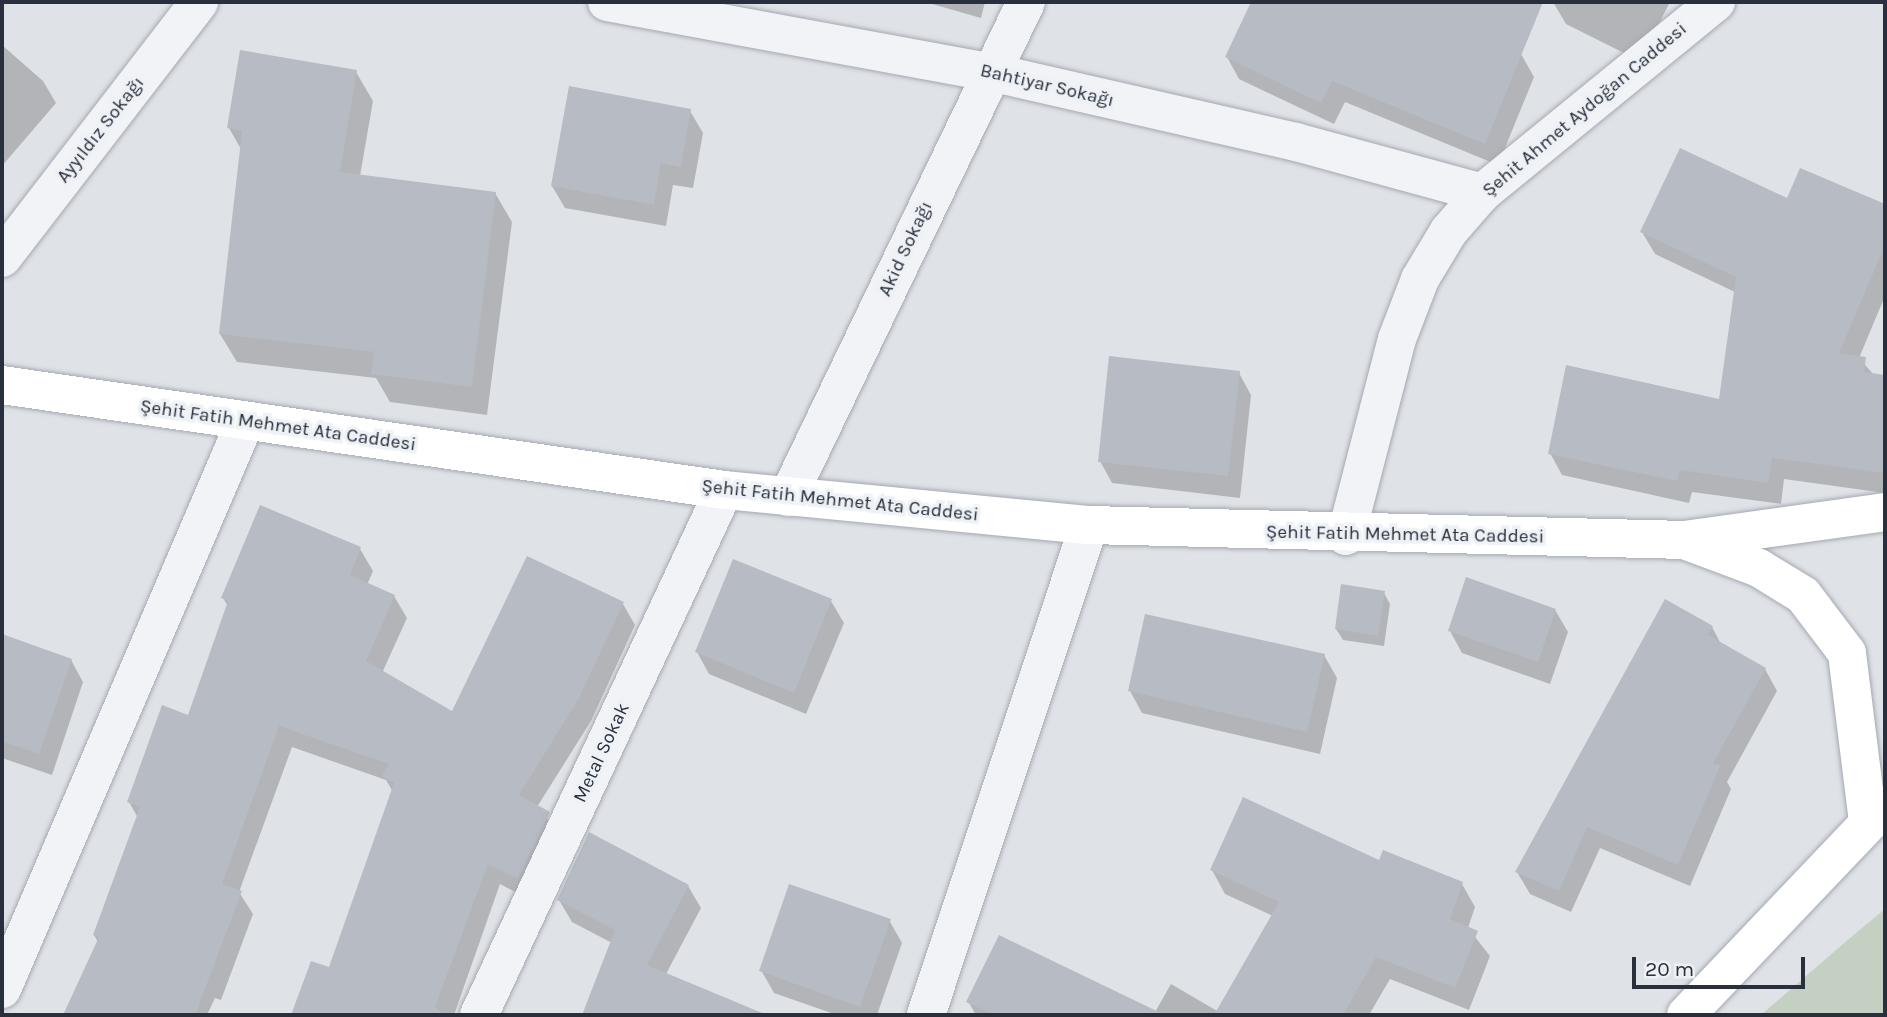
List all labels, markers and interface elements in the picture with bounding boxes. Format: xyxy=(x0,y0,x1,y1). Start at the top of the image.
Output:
street label: Şehit Ahmet Aydoğan Caddesi xyxy=(1478,18,1692,202)
street label: Bahtiyar Sokağı xyxy=(978,60,1116,112)
street label: Ayyıldız Sokağı xyxy=(52,72,150,188)
street label: Akid Sokağı xyxy=(874,198,938,300)
street label: Şehit Fatih Mehmet Ata Caddesi xyxy=(139,395,417,457)
street label: Şehit Fatih Mehmet Ata Caddesi xyxy=(700,475,980,527)
street label: Şehit Fatih Mehmet Ata Caddesi xyxy=(1266,521,1544,549)
street label: Metal Sokak xyxy=(569,700,635,806)
scale bar xyxy=(1635,944,1808,988)
text: 20 m xyxy=(1645,957,1694,981)

